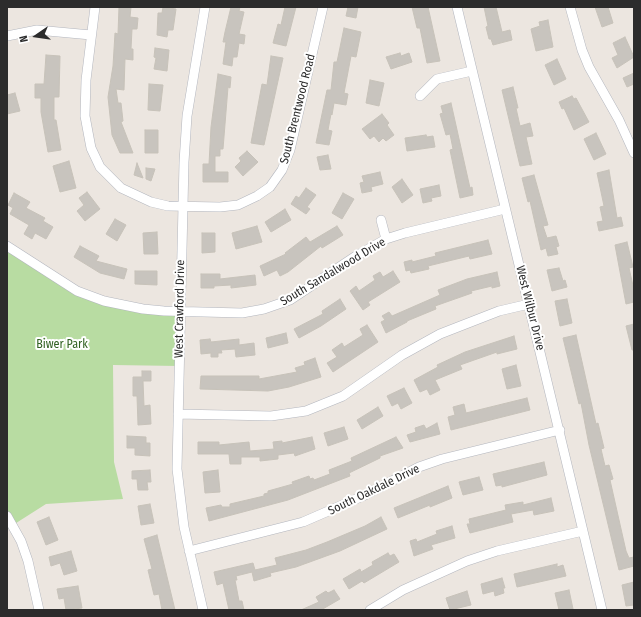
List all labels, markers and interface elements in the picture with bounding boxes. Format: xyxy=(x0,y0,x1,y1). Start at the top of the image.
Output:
north arrow xyxy=(16,16,56,56)
text: N xyxy=(17,34,31,43)
street label: South Brentwood Road xyxy=(277,53,319,165)
street label: South Sandalwood Drive xyxy=(278,235,388,309)
street label: West Crawford Drive xyxy=(172,260,188,358)
street label: West Wilbur Drive xyxy=(513,264,547,352)
park label: Biwer Park xyxy=(36,338,88,352)
street label: South Oakdale Drive xyxy=(326,462,422,518)

